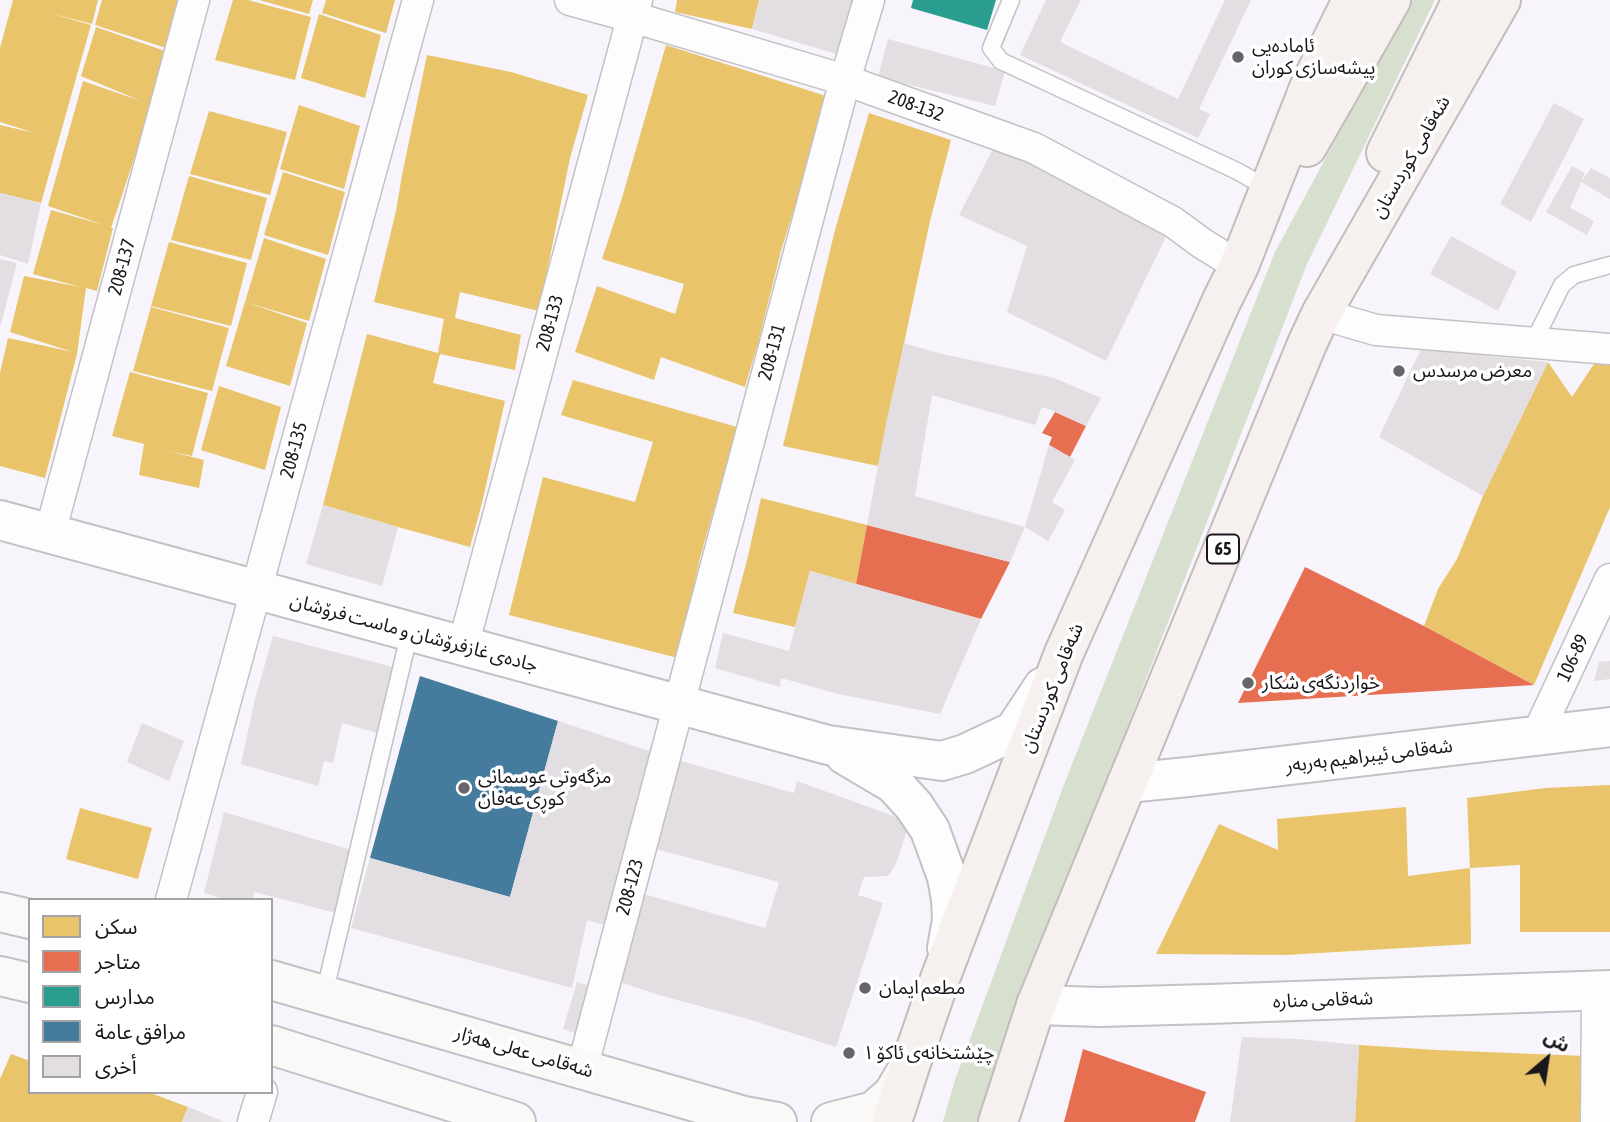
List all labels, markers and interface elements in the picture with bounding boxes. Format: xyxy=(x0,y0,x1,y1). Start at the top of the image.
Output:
place label: ئامادەیی پیشەسازی کوران xyxy=(1252,35,1375,79)
marker: ئامادەیی پیشەسازی کوران xyxy=(1230,49,1246,65)
street label: 208-132 xyxy=(885,85,947,127)
street label: شەقامی کوردستان xyxy=(1367,92,1455,222)
street label: 208-137 xyxy=(104,236,140,298)
street label: 208-133 xyxy=(532,292,568,354)
street label: 208-131 xyxy=(754,321,790,383)
place label: معرض مرسدس xyxy=(1413,360,1532,382)
marker: معرض مرسدس xyxy=(1391,363,1407,379)
street label: 208-135 xyxy=(276,419,312,481)
road number: 65 xyxy=(1207,534,1239,564)
street label: جاده‌ی غازفرۆشان و ماست فرۆشان xyxy=(288,589,540,677)
street label: شەقامی کوردستان xyxy=(1016,620,1088,756)
street label: 106-89 xyxy=(1552,631,1594,685)
place label: خواردنگەی شکار xyxy=(1262,672,1380,694)
marker: خواردنگەی شکار xyxy=(1240,675,1256,691)
street label: شەقامی ئیبراهیم بەربەر xyxy=(1284,734,1454,778)
place label: مزگەوتی عوسمانی کوڕی عەفان xyxy=(478,766,612,810)
marker: مزگەوتی عوسمانی کوڕی عەفان xyxy=(456,780,472,796)
street label: 208-123 xyxy=(612,856,648,918)
legend xyxy=(28,898,273,1094)
text: سكن xyxy=(95,914,137,938)
text: متاجر xyxy=(95,949,141,973)
place label: مطعم ايمان xyxy=(879,977,965,999)
marker: مطعم ايمان xyxy=(857,980,873,996)
text: مدارس xyxy=(95,984,155,1008)
street label: شەقامی منارە xyxy=(1272,987,1374,1013)
text: مرافق عامة xyxy=(95,1019,186,1043)
street label: شەقامی عەلی هەژار xyxy=(452,1021,596,1083)
north arrow xyxy=(1512,1024,1582,1094)
text: ش xyxy=(1540,1025,1574,1057)
place label: چێشتخانەی ئاکۆ ١ xyxy=(863,1042,994,1064)
marker: چێشتخانەی ئاکۆ ١ xyxy=(841,1045,857,1061)
text: أخرى xyxy=(95,1054,137,1078)

